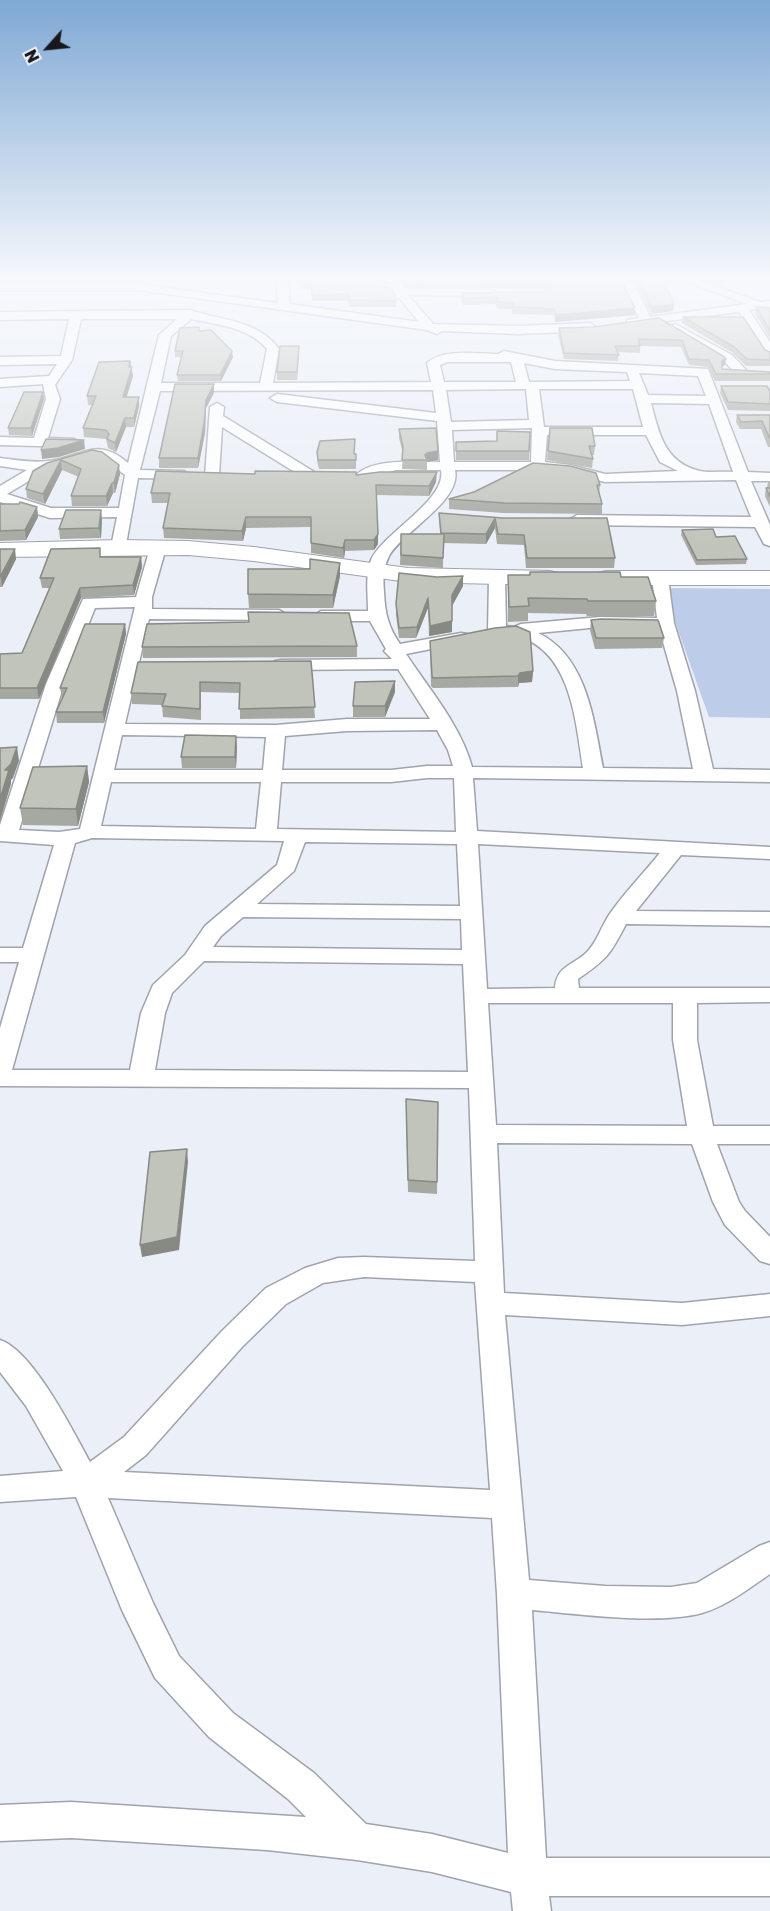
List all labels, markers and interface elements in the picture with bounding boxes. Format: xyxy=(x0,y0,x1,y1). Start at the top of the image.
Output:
north arrow xyxy=(18,18,78,78)
text: N xyxy=(20,46,44,66)

